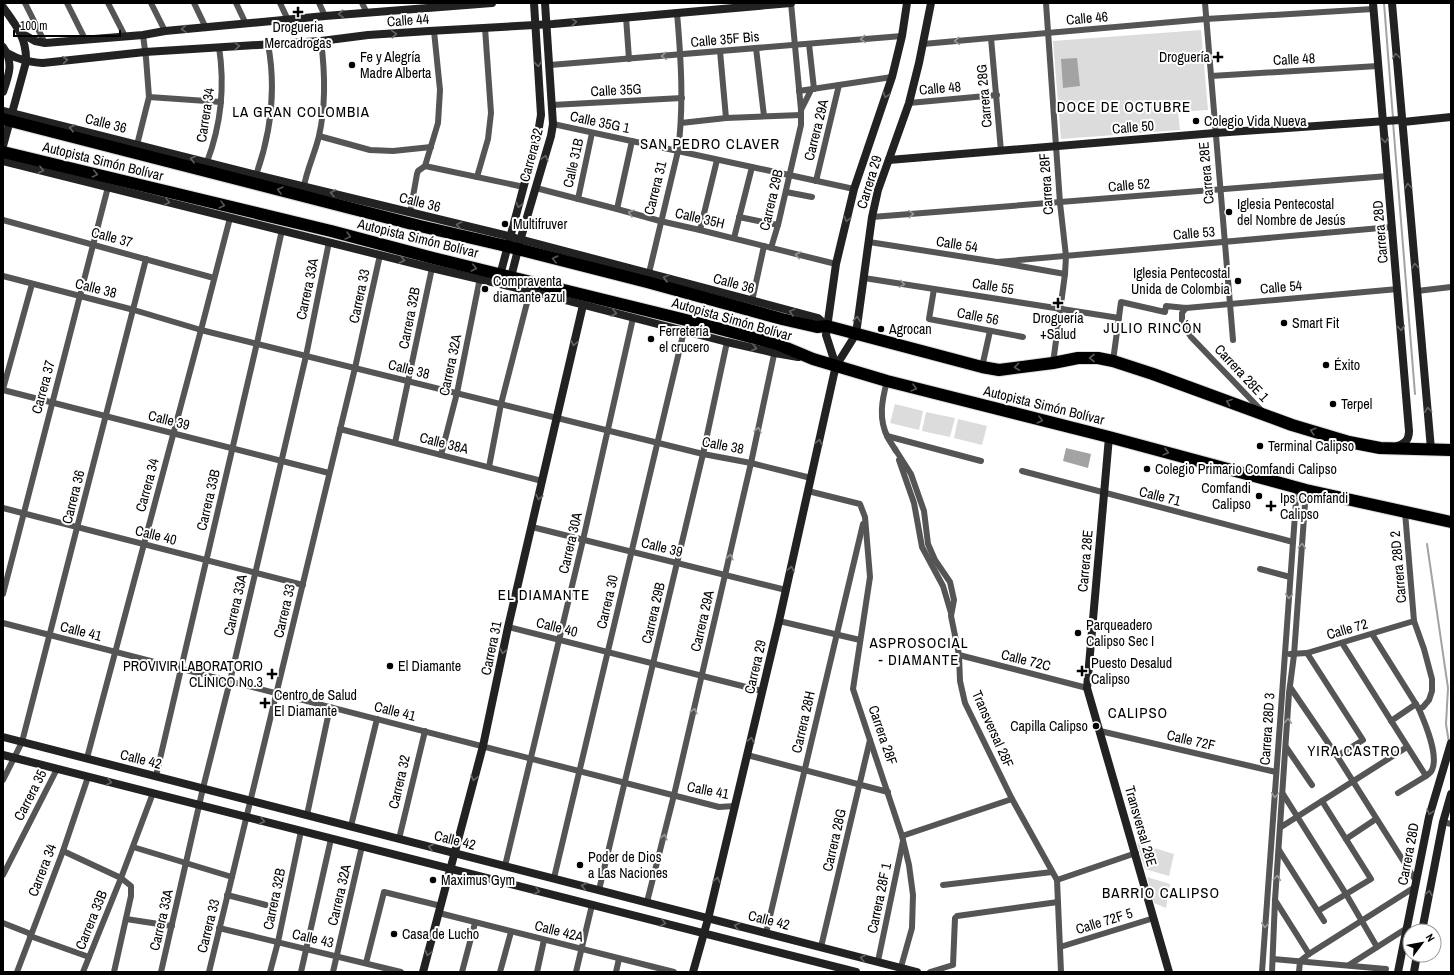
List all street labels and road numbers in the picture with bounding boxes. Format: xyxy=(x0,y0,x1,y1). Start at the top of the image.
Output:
street label: Calle 46 xyxy=(1065,7,1109,29)
street label: Calle 44 xyxy=(386,10,430,30)
street label: Calle 35F Bis xyxy=(690,27,760,51)
street label: Calle 48 xyxy=(1272,49,1316,69)
street label: Carrera 28G xyxy=(972,63,996,129)
street label: Calle 48 xyxy=(918,77,962,99)
street label: Calle 35G xyxy=(590,80,642,100)
street label: Carrera 34 xyxy=(192,86,218,144)
street label: Carrera 29A xyxy=(800,97,832,163)
street label: Calle 35G 1 xyxy=(568,107,632,137)
street label: Calle 36 xyxy=(83,109,129,137)
street label: Calle 50 xyxy=(1111,116,1155,138)
street label: Carrera 32 xyxy=(515,126,547,184)
street label: Calle 31B xyxy=(559,136,587,189)
street label: Autopista Simón Bolívar xyxy=(40,137,165,185)
street label: Carrera 28E xyxy=(1194,141,1218,205)
street label: Carrera 29 xyxy=(852,153,886,211)
street label: Carrera 28F xyxy=(1035,153,1057,215)
street label: Carrera 31 xyxy=(640,159,671,217)
street label: Carrera 29B xyxy=(755,167,787,232)
street label: Calle 52 xyxy=(1107,174,1151,196)
street label: Calle 36 xyxy=(397,188,443,216)
street label: Carrera 28D xyxy=(1368,200,1392,264)
street label: Calle 35H xyxy=(673,204,727,232)
street label: Autopista Simón Bolívar xyxy=(355,214,480,262)
street label: Calle 53 xyxy=(1172,222,1216,244)
street label: Calle 37 xyxy=(89,223,135,251)
street label: Calle 54 xyxy=(935,232,980,256)
street label: Carrera 33A xyxy=(292,256,322,321)
street label: Carrera 33 xyxy=(344,267,374,325)
street label: Calle 36 xyxy=(711,269,757,297)
street label: Calle 38 xyxy=(73,274,119,302)
street label: Calle 55 xyxy=(971,274,1015,298)
street label: Calle 54 xyxy=(1259,276,1303,298)
street label: Carrera 32B xyxy=(394,285,424,350)
street label: Autopista Simón Bolívar xyxy=(669,293,794,345)
street label: Calle 56 xyxy=(956,303,1000,329)
street label: Carrera 32A xyxy=(435,332,465,397)
street label: Carrera 28E 1 xyxy=(1211,340,1274,406)
street label: Calle 38 xyxy=(386,355,432,383)
street label: Carrera 37 xyxy=(27,358,59,416)
street label: Autopista Simón Bolívar xyxy=(981,381,1106,429)
street label: Calle 39 xyxy=(146,406,192,434)
street label: Calle 38A xyxy=(418,428,471,458)
street label: Calle 38 xyxy=(701,432,745,458)
street label: Carrera 34 xyxy=(131,456,163,514)
street label: Carrera 33B xyxy=(192,467,224,532)
street label: Carrera 36 xyxy=(58,468,88,526)
street label: Calle 71 xyxy=(1137,482,1183,510)
street label: Carrera 30A xyxy=(554,510,586,575)
street label: Calle 40 xyxy=(133,521,179,549)
street label: Carrera 28E xyxy=(1073,529,1097,593)
street label: Carrera 28D 2 xyxy=(1386,530,1410,604)
street label: Calle 39 xyxy=(639,533,685,561)
street label: Carrera 33A xyxy=(219,572,251,637)
street label: Carrera 30 xyxy=(592,573,622,631)
street label: Carrera 29B xyxy=(637,580,669,645)
street label: Carrera 33 xyxy=(269,582,299,640)
street label: Carrera 29A xyxy=(686,588,718,653)
street label: Calle 40 xyxy=(534,613,580,641)
street label: Calle 72 xyxy=(1324,615,1370,643)
street label: Calle 41 xyxy=(58,617,104,645)
street label: Carrera 31 xyxy=(476,619,506,677)
street label: Carrera 29 xyxy=(740,638,770,696)
street label: Calle 72C xyxy=(999,645,1053,675)
street label: Transversal 28F xyxy=(968,688,1018,770)
street label: Carrera 28H xyxy=(787,689,819,755)
street label: Carrera 28D 3 xyxy=(1255,692,1279,766)
street label: Calle 41 xyxy=(372,697,418,725)
street label: Carrera 28F xyxy=(864,703,902,767)
street label: Calle 72F xyxy=(1165,726,1217,754)
street label: Calle 42 xyxy=(118,745,164,773)
street label: Carrera 32 xyxy=(384,753,414,811)
street label: Carrera 35 xyxy=(10,766,50,824)
street label: Calle 41 xyxy=(686,777,731,803)
street label: Transversal 28E xyxy=(1121,784,1161,868)
street label: Carrera 28G xyxy=(818,807,850,873)
street label: Carrera 28D xyxy=(1393,821,1423,887)
street label: Calle 42 xyxy=(432,826,478,854)
street label: Carrera 34 xyxy=(24,841,60,899)
street label: Carrera 28F 1 xyxy=(863,861,895,935)
street label: Carrera 32A xyxy=(323,862,355,927)
street label: Carrera 32B xyxy=(259,866,289,931)
street label: Carrera 33B xyxy=(71,887,111,952)
street label: Carrera 33A xyxy=(145,887,177,952)
street label: Carrera 33 xyxy=(193,897,223,955)
street label: Calle 72F 5 xyxy=(1073,904,1135,938)
street label: Calle 42 xyxy=(746,906,792,934)
street label: Calle 42A xyxy=(533,916,586,946)
street label: Calle 43 xyxy=(290,924,336,952)

